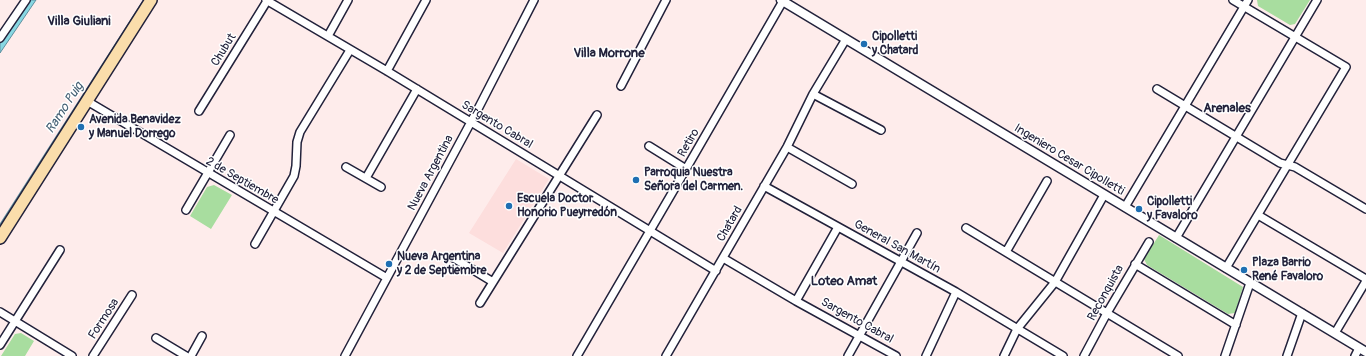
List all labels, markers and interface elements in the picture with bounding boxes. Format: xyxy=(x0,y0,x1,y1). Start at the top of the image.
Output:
district label: Villa Giuliani xyxy=(47,14,111,30)
place label: Cipolletti y Chatard xyxy=(872,30,918,58)
street label: Chubut xyxy=(208,31,240,69)
marker: Cipolletti y Chatard xyxy=(859,39,869,49)
district label: Villa Morrone xyxy=(573,46,645,62)
water label: Ramo Puig xyxy=(43,80,87,136)
street label: Sargento Cabral xyxy=(459,98,535,152)
district label: Arenales xyxy=(1203,101,1251,117)
place label: Avenida Benavidez y Manuel Dorrego xyxy=(89,113,181,141)
street label: Ingeniero Cesar Cipolletti xyxy=(1011,121,1127,199)
marker: Avenida Benavidez y Manuel Dorrego xyxy=(76,122,86,132)
street label: Retiro xyxy=(675,126,703,160)
street label: Nueva Argentina xyxy=(405,133,457,213)
street label: 2 de Septiembre xyxy=(203,154,281,208)
place label: Parroquia Nuestra Señora del Carmen. xyxy=(644,166,743,194)
marker: Parroquia Nuestra Señora del Carmen. xyxy=(631,175,641,185)
place label: Escuela Doctor Honorio Pueyrredón xyxy=(517,192,617,220)
place label: Cipolletti y Favaloro xyxy=(1147,195,1198,223)
marker: Escuela Doctor Honorio Pueyrredón xyxy=(504,201,514,211)
street label: Chatard xyxy=(714,204,746,244)
marker: Cipolletti y Favaloro xyxy=(1134,204,1144,214)
street label: General San Martín xyxy=(851,217,943,277)
place label: Nueva Argentina y 2 de Septiembre xyxy=(397,250,486,278)
place label: Plaza Barrio René Favaloro xyxy=(1252,256,1323,284)
marker: Nueva Argentina y 2 de Septiembre xyxy=(384,259,394,269)
street label: Reconquista xyxy=(1085,263,1127,323)
marker: Plaza Barrio René Favaloro xyxy=(1239,265,1249,275)
district label: Loteo Amat xyxy=(811,274,877,290)
street label: Sargento Cabral xyxy=(818,295,896,347)
street label: Formosa xyxy=(86,296,122,342)

